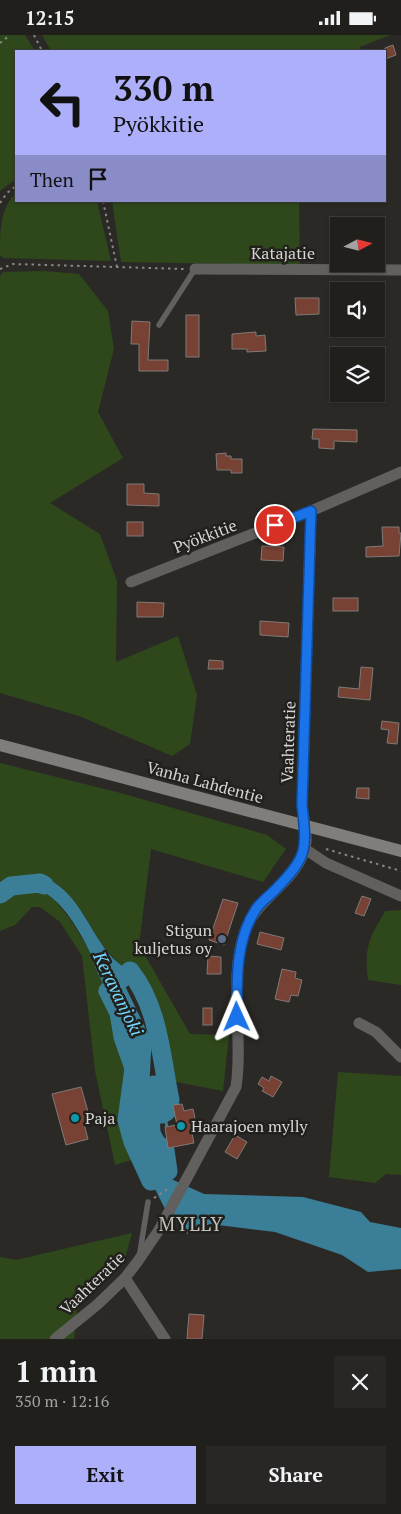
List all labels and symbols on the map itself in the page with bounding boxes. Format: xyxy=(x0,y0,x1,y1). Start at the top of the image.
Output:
north arrow xyxy=(330,217,385,273)
street label: Katajatie xyxy=(251,242,315,264)
pin xyxy=(254,504,296,546)
street label: Pyökkitie xyxy=(170,514,240,558)
street label: Vaahteratie xyxy=(276,701,300,783)
street label: Vanha Lahdentie xyxy=(144,756,266,808)
place label: Stigun kuljetus oy xyxy=(135,919,213,959)
marker: Stigun kuljetus oy xyxy=(216,933,228,945)
water label: Keravanjoki xyxy=(88,947,150,1040)
position arrow xyxy=(210,990,262,1042)
place label: Paja xyxy=(85,1107,115,1129)
marker: Paja xyxy=(69,1112,81,1124)
place label: Haarajoen mylly xyxy=(191,1115,308,1137)
marker: Haarajoen mylly xyxy=(175,1120,187,1132)
district label: MYLLY xyxy=(158,1211,224,1236)
street label: Vaahteratie xyxy=(55,1247,129,1319)

